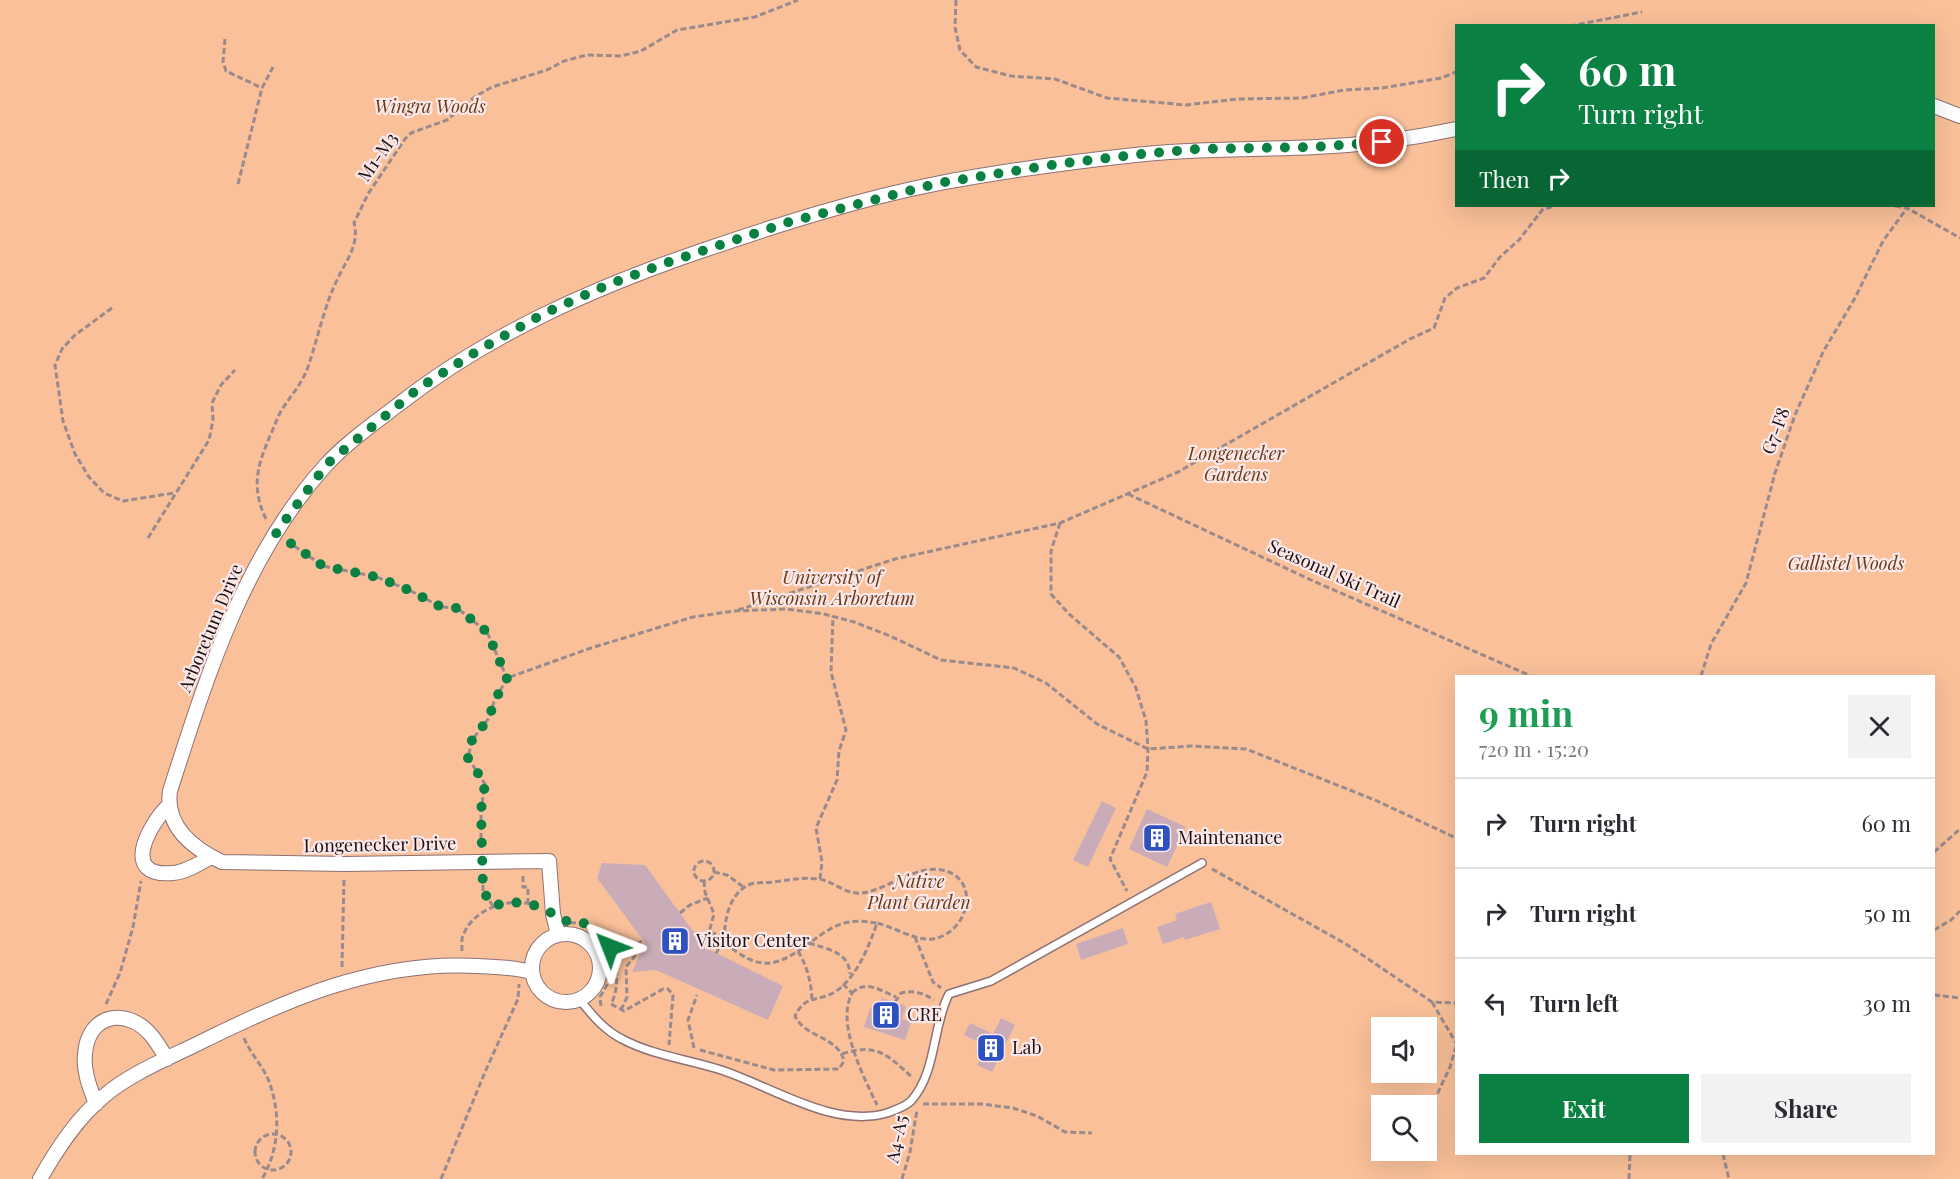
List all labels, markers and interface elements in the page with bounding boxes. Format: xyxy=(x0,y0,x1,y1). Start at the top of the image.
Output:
text: 60 m xyxy=(1578,41,1676,97)
icon: right xyxy=(1479,48,1557,126)
park label: Wingra Woods xyxy=(375,94,486,118)
text: Turn right xyxy=(1578,95,1703,131)
pin xyxy=(1356,116,1407,167)
icon: arrive xyxy=(1365,125,1398,158)
street label: M1-M3 xyxy=(352,127,403,186)
icon: right xyxy=(1542,162,1575,195)
text: Then xyxy=(1479,164,1530,194)
street label: G7-F8 xyxy=(1756,404,1795,457)
park label: Longenecker Gardens xyxy=(1187,441,1285,486)
street label: Seasonal Ski Trail xyxy=(1264,533,1404,613)
park label: Gallistel Woods xyxy=(1788,551,1904,575)
street label: Arboretum Drive xyxy=(172,560,248,696)
park label: University of Wisconsin Arboretum xyxy=(749,565,915,610)
text: 9 min xyxy=(1479,688,1573,736)
button: close xyxy=(1848,695,1911,758)
text: 720 m · 15:20 xyxy=(1479,735,1589,762)
icon: right xyxy=(1479,807,1512,840)
text: Turn right xyxy=(1530,808,1636,838)
text: 60 m xyxy=(1861,808,1911,838)
building icon: Maintenance xyxy=(1141,822,1173,854)
place label: Maintenance xyxy=(1178,825,1282,849)
street label: Longenecker Drive xyxy=(303,831,457,857)
park label: Native Plant Garden xyxy=(866,869,971,914)
icon: right xyxy=(1479,897,1512,930)
text: Turn right xyxy=(1530,898,1636,928)
text: 50 m xyxy=(1864,898,1911,928)
position arrow xyxy=(578,915,642,979)
building icon: Visitor Center xyxy=(659,925,691,957)
place label: Visitor Center xyxy=(695,928,810,952)
icon: left xyxy=(1479,987,1512,1020)
text: Turn left xyxy=(1530,988,1619,1018)
text: 30 m xyxy=(1863,988,1911,1018)
building icon: CRE xyxy=(870,999,902,1031)
place label: CRE xyxy=(907,1002,942,1026)
map controls xyxy=(1371,1017,1437,1161)
button: sound xyxy=(1371,1017,1437,1083)
building icon: Lab xyxy=(975,1032,1007,1064)
place label: Lab xyxy=(1012,1035,1042,1059)
button: Exit xyxy=(1479,1074,1689,1143)
button: Share xyxy=(1701,1074,1911,1143)
button: search xyxy=(1371,1095,1437,1161)
street label: A4-A5 xyxy=(879,1113,913,1166)

